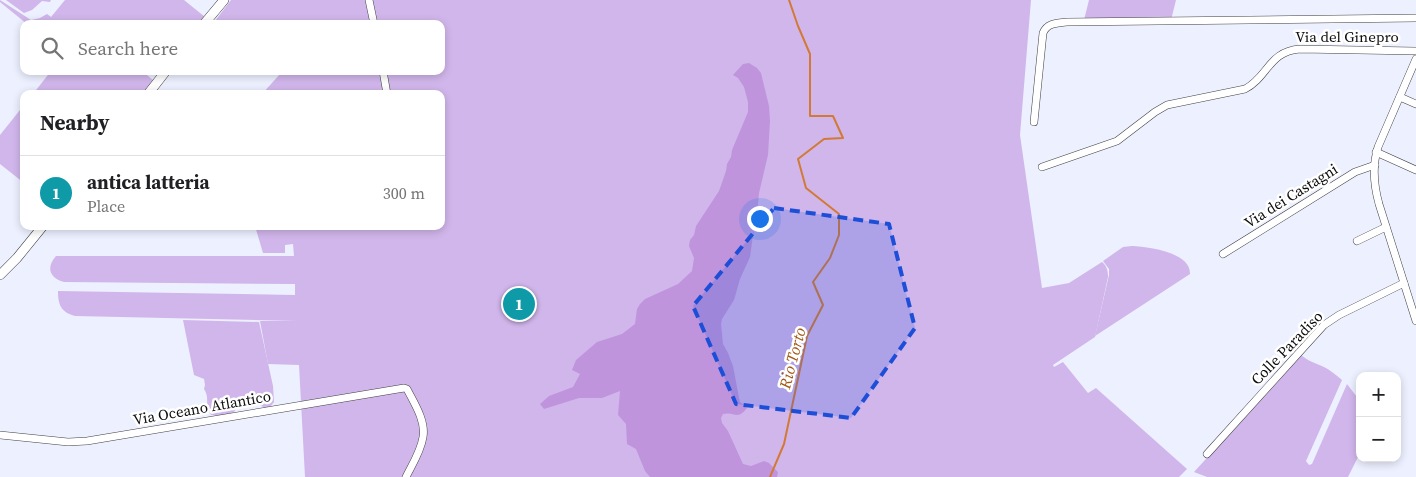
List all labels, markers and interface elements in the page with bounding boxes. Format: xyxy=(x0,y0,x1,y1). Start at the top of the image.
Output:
search box xyxy=(20,20,445,75)
street label: Via del Ginepro xyxy=(1295,26,1399,47)
icon: search xyxy=(38,34,66,62)
text: Search here xyxy=(78,35,178,61)
text: Nearby xyxy=(40,108,110,137)
street label: Via dei Castagni xyxy=(1240,158,1342,233)
text: antica latteria xyxy=(87,169,210,195)
text: 1 xyxy=(52,182,60,204)
text: 300 m xyxy=(383,182,425,204)
text: Place xyxy=(87,195,125,217)
your location xyxy=(747,206,773,232)
pin: 1 xyxy=(503,285,535,323)
street label: Colle Paradiso xyxy=(1246,306,1327,389)
water label: Rio Torto xyxy=(773,325,811,392)
map controls xyxy=(1356,372,1401,462)
button: + xyxy=(1356,372,1401,417)
street label: Via Oceano Atlantico xyxy=(131,385,272,430)
button: − xyxy=(1356,417,1401,462)

